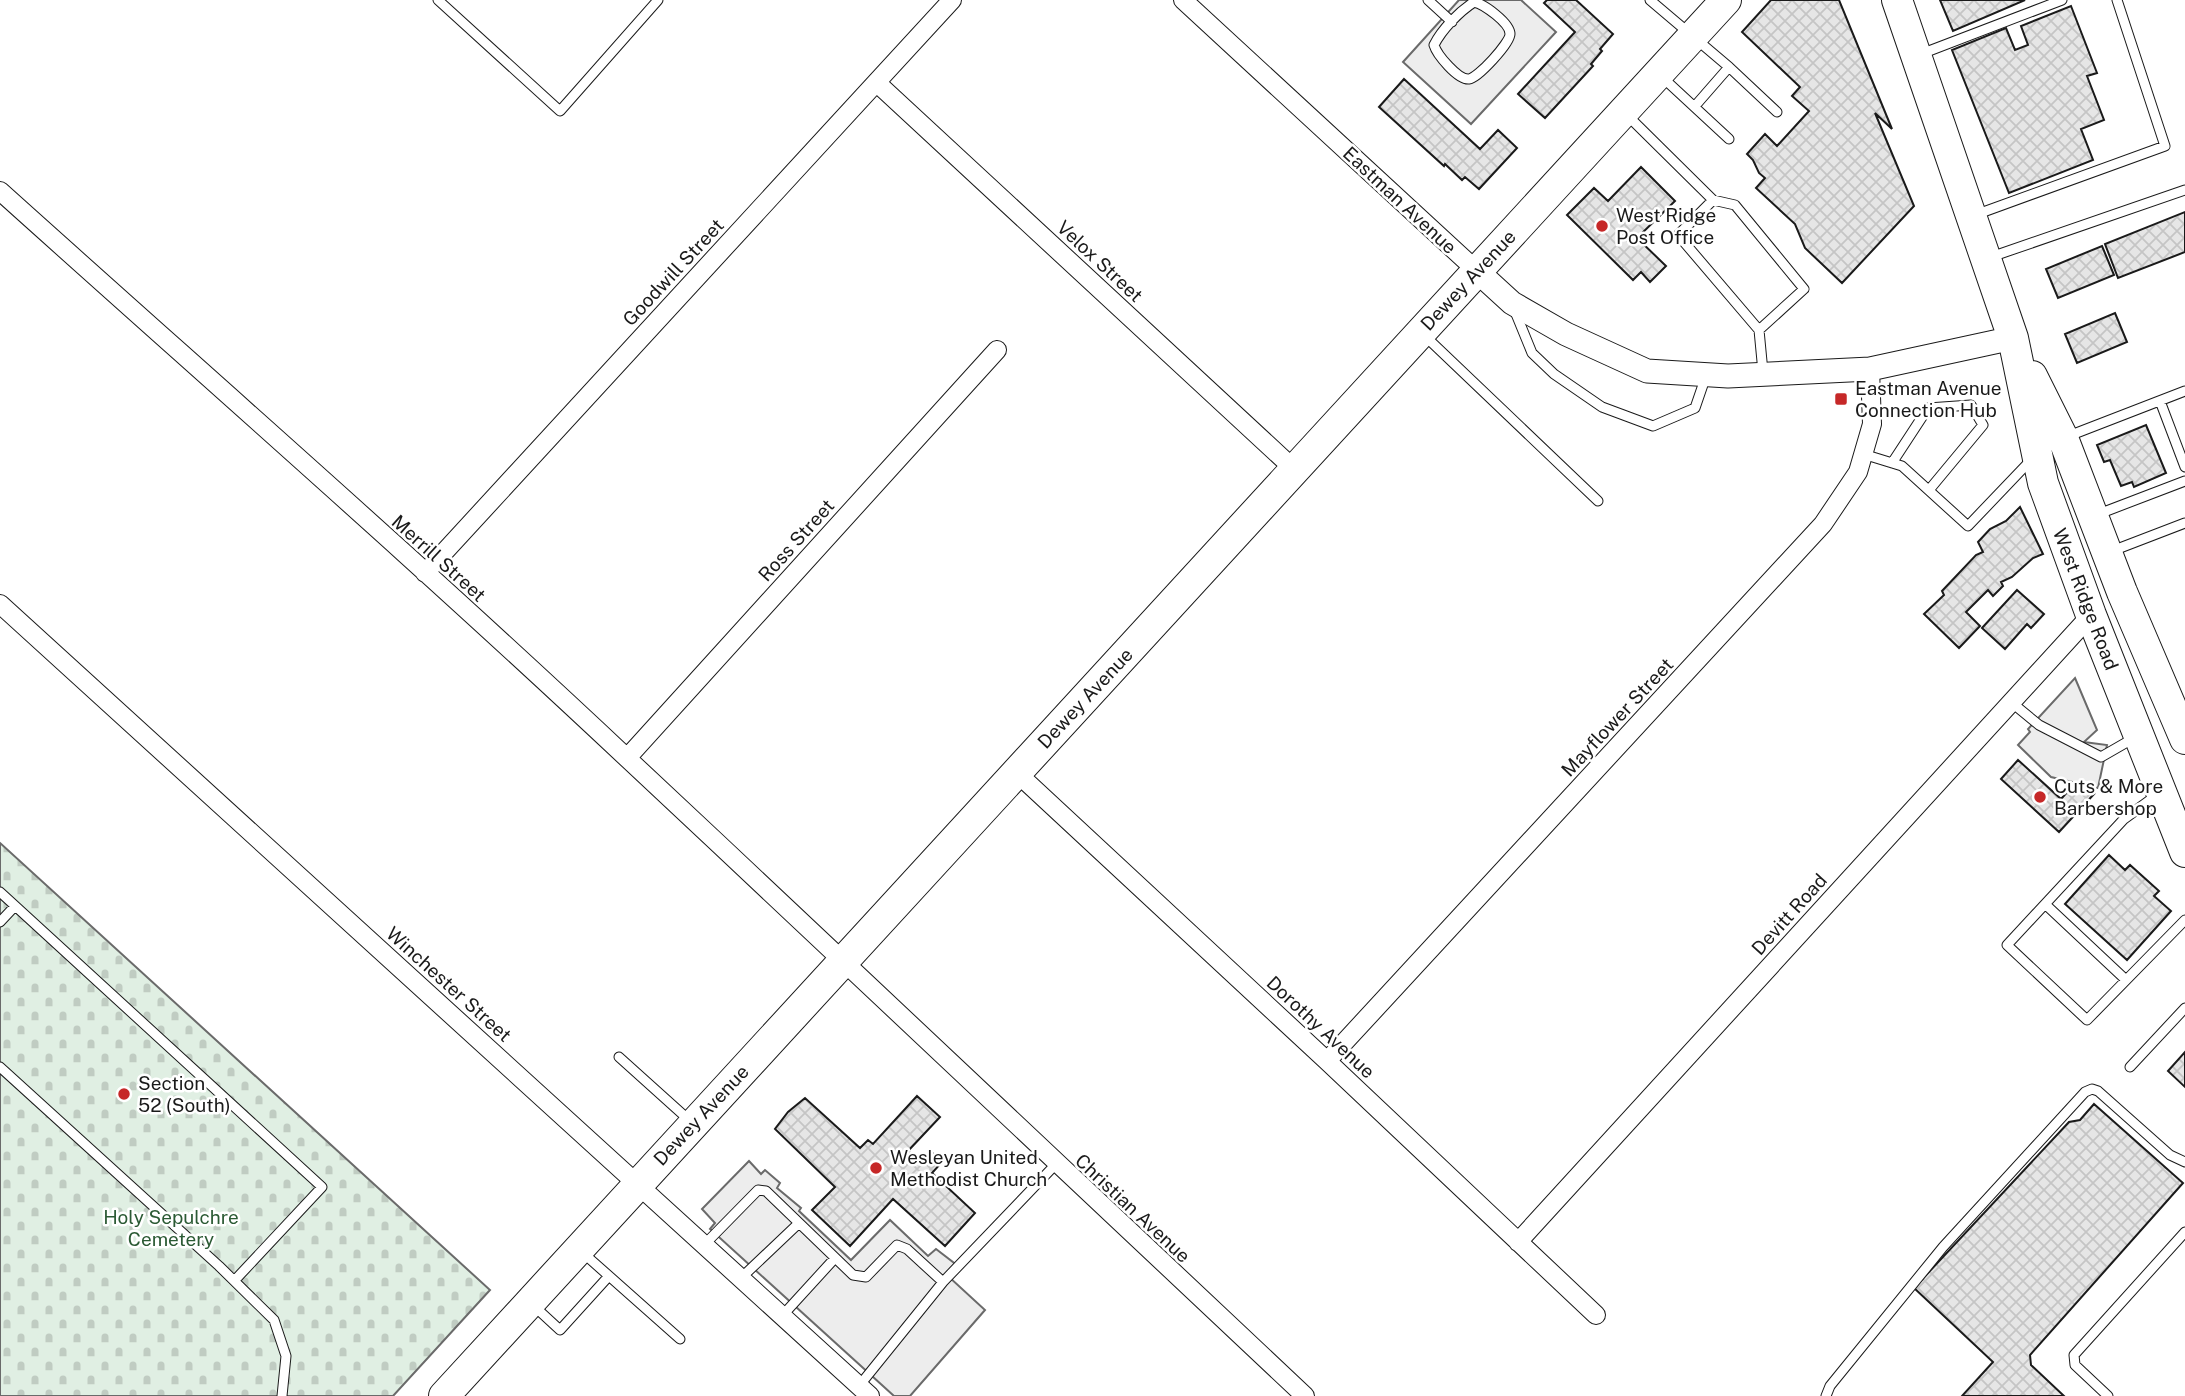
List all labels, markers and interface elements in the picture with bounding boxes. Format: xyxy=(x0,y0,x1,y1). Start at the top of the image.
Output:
street label: Eastman Avenue xyxy=(1339,142,1461,258)
place label: West Ridge Post Office xyxy=(1616,204,1716,248)
street label: Goodwill Street xyxy=(618,214,728,330)
street label: Velox Street xyxy=(1053,216,1147,306)
marker: West Ridge Post Office xyxy=(1594,218,1610,234)
street label: Dewey Avenue xyxy=(1416,225,1520,335)
place label: Eastman Avenue Connection Hub xyxy=(1855,377,2002,421)
marker: Eastman Avenue Connection Hub xyxy=(1833,391,1849,407)
street label: Ross Street xyxy=(754,495,838,585)
street label: Merrill Street xyxy=(388,510,490,606)
street label: West Ridge Road xyxy=(2049,525,2123,673)
street label: Dewey Avenue xyxy=(1033,643,1137,753)
street label: Mayflower Street xyxy=(1557,653,1677,781)
place label: Cuts & More Barbershop xyxy=(2054,775,2163,819)
marker: Cuts & More Barbershop xyxy=(2032,789,2048,805)
street label: Devitt Road xyxy=(1747,869,1831,959)
street label: Winchester Street xyxy=(382,922,516,1046)
street label: Dorothy Avenue xyxy=(1262,971,1380,1083)
street label: Dewey Avenue xyxy=(649,1060,753,1170)
place label: Section 52 (South) xyxy=(138,1072,231,1116)
marker: Section 52 (South) xyxy=(116,1086,132,1102)
place label: Wesleyan United Methodist Church xyxy=(890,1146,1047,1190)
street label: Christian Avenue xyxy=(1071,1149,1195,1267)
marker: Wesleyan United Methodist Church xyxy=(868,1160,884,1176)
park label: Holy Sepulchre Cemetery xyxy=(103,1206,239,1250)

